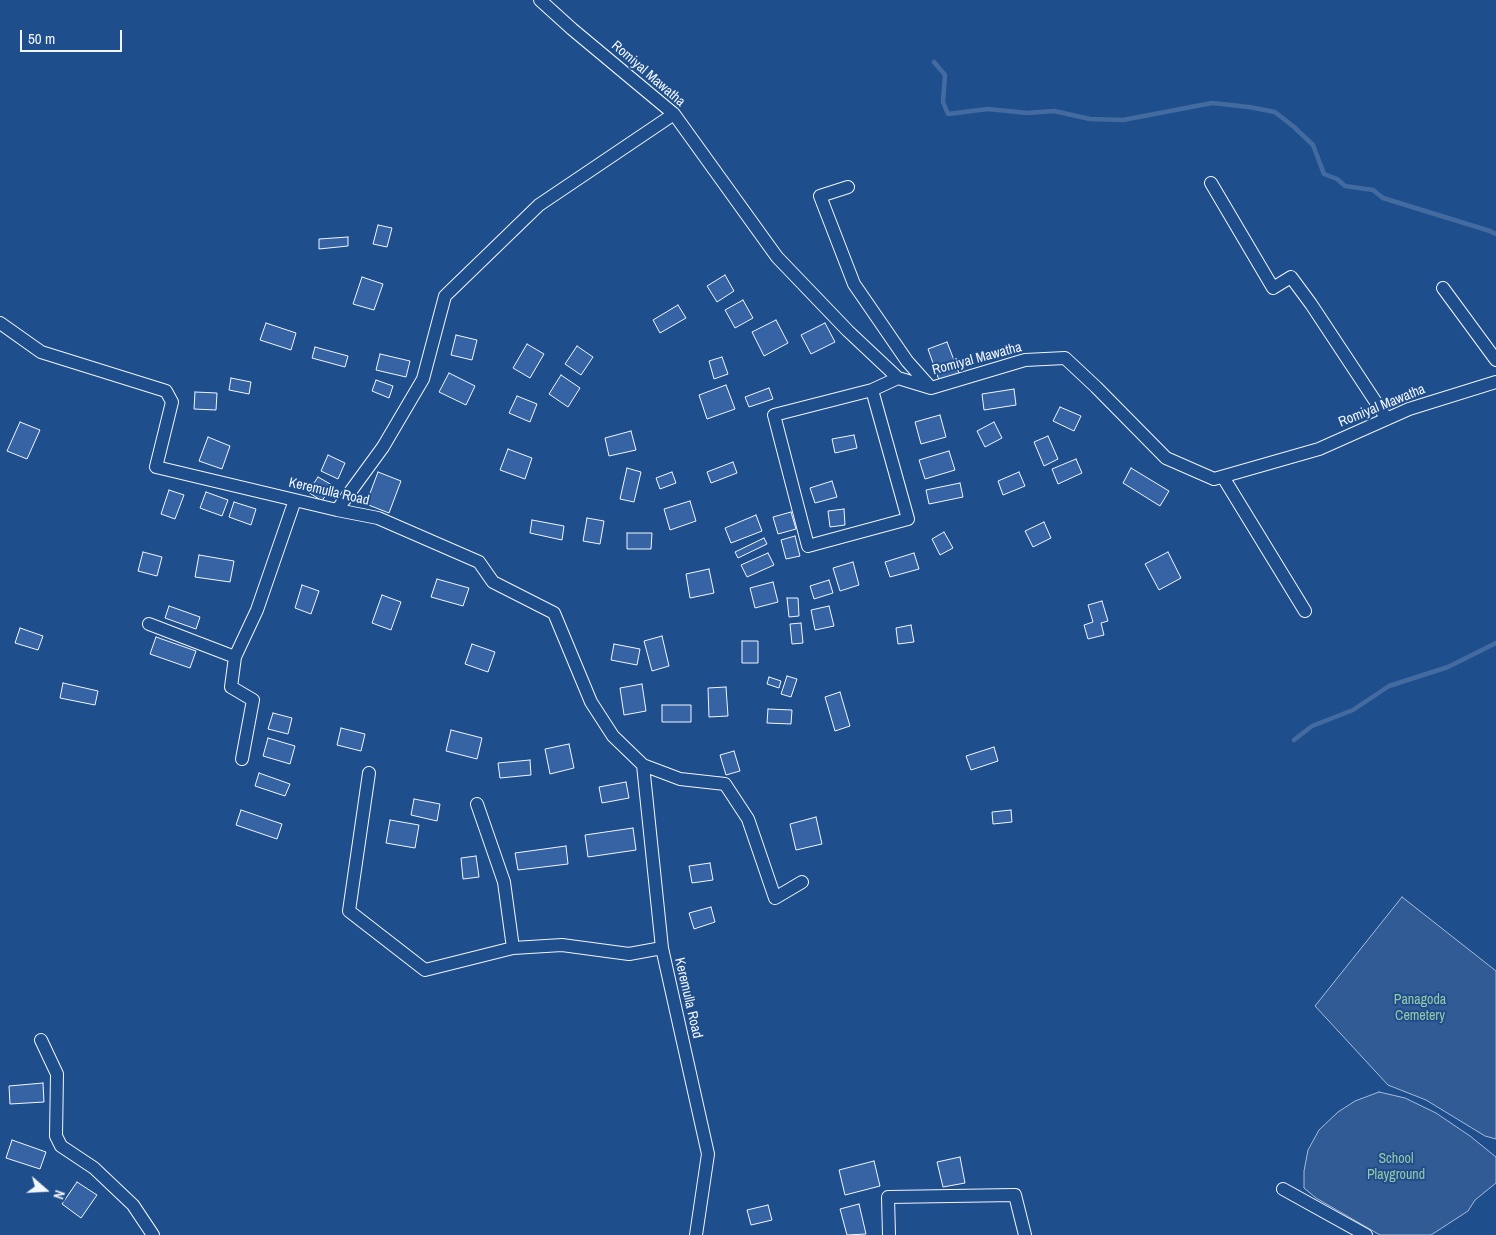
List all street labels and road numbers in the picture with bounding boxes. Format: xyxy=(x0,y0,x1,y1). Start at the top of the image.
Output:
street label: Romiyal Mawatha xyxy=(608,38,688,110)
street label: Romiyal Mawatha xyxy=(930,339,1024,379)
street label: Romiyal Mawatha xyxy=(1336,381,1428,431)
street label: Keremulla Road xyxy=(287,475,371,509)
street label: Keremulla Road xyxy=(671,956,705,1040)

